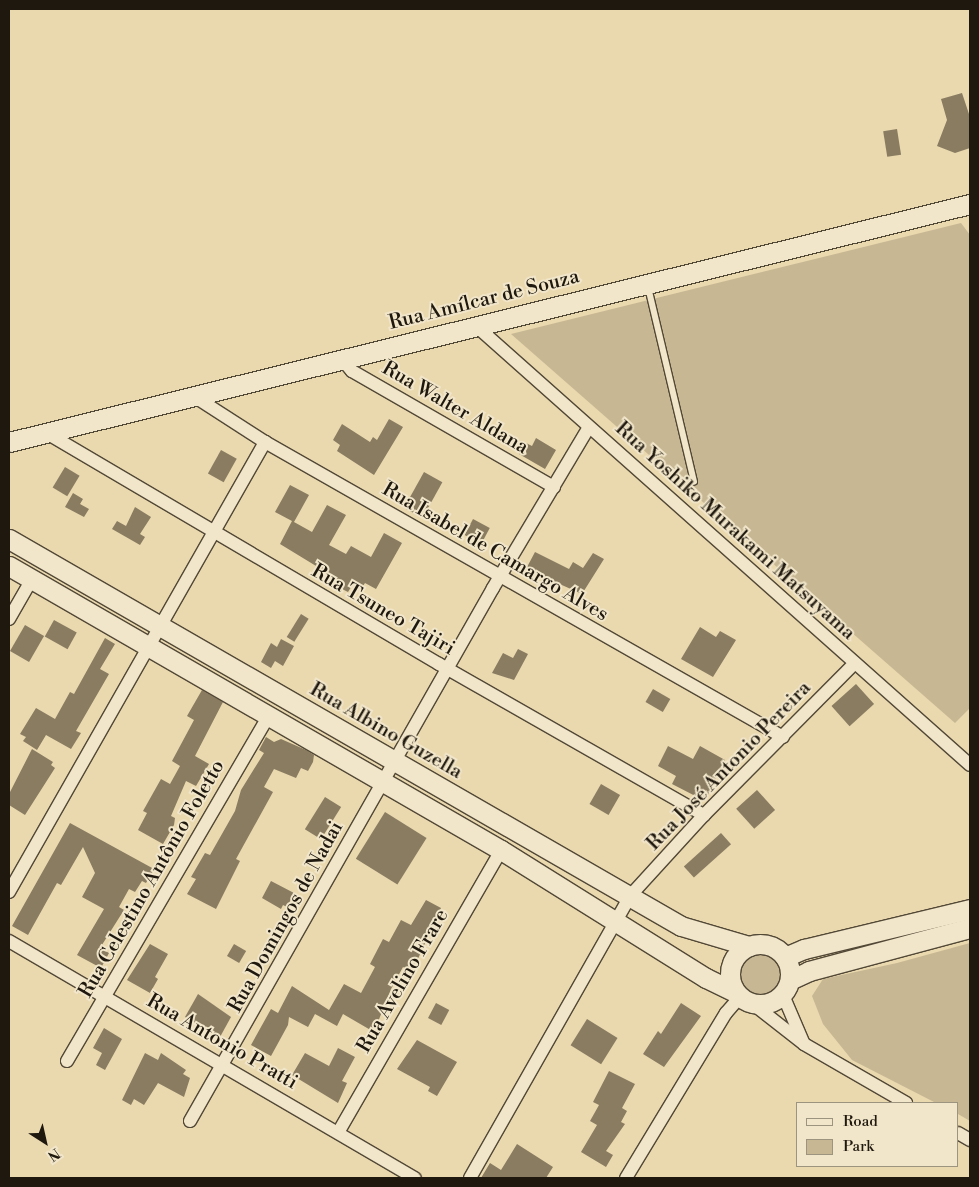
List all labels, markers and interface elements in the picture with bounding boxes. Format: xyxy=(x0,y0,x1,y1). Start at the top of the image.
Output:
street label: Rua Amílcar de Souza xyxy=(386,265,582,335)
street label: Rua Walter Aldana xyxy=(377,356,533,460)
street label: Rua Yoshiko Murakami Matsuyama xyxy=(610,417,860,645)
street label: Rua Isabel de Camargo Alves xyxy=(378,477,612,627)
street label: Rua Tsuneo Tajiri xyxy=(307,559,459,661)
street label: Rua José Antonio Pereira xyxy=(642,676,816,856)
street label: Rua Albino Guzella xyxy=(305,678,467,784)
street label: Rua Celestino Antônio Foletto xyxy=(74,756,230,1002)
street label: Rua Domingos de Nadai xyxy=(223,817,349,1017)
street label: Rua Avelino Frare xyxy=(352,905,454,1057)
street label: Rua Antonio Pratti xyxy=(142,989,302,1095)
legend xyxy=(796,1102,959,1167)
text: Road xyxy=(843,1112,878,1131)
north arrow xyxy=(20,1117,70,1167)
text: Park xyxy=(843,1137,874,1156)
text: N xyxy=(44,1144,63,1165)

